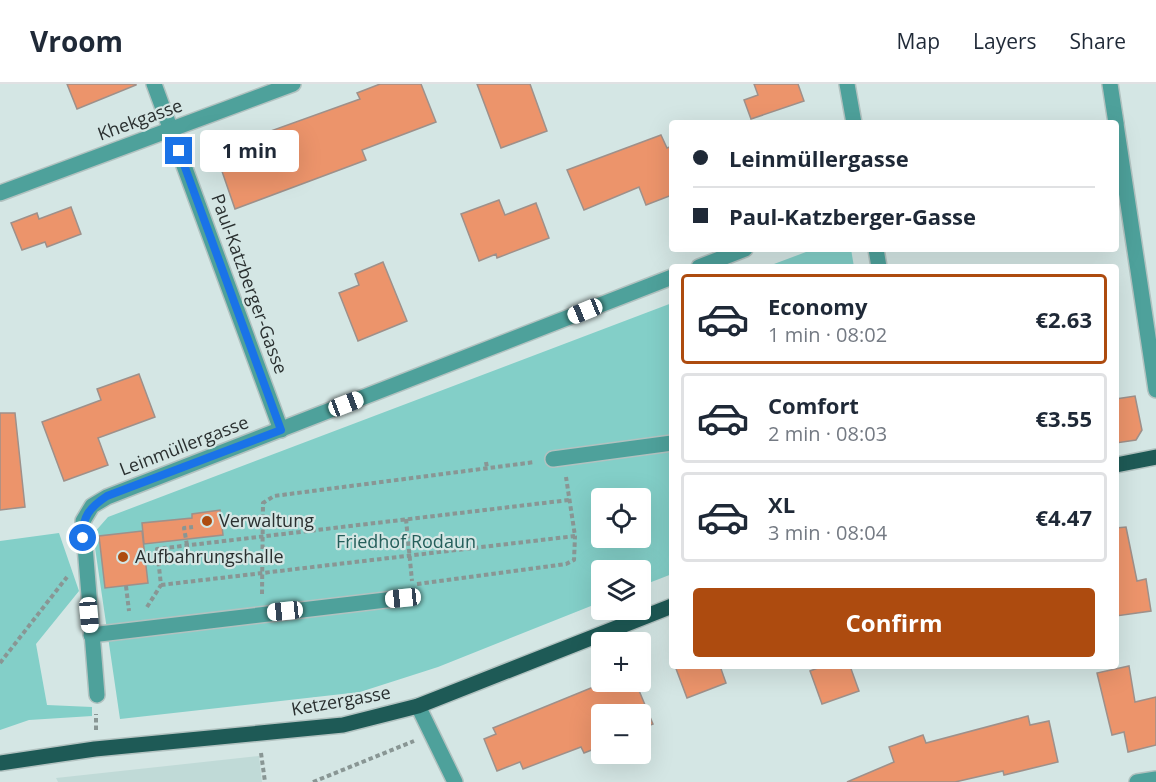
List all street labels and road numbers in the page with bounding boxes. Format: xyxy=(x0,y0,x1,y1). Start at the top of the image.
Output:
street label: Khekgasse xyxy=(94,93,185,146)
street label: Paul-Katzberger-Gasse xyxy=(206,190,294,377)
street label: Leinmüllergasse xyxy=(116,409,252,481)
street label: Ketzergasse xyxy=(289,679,392,721)

